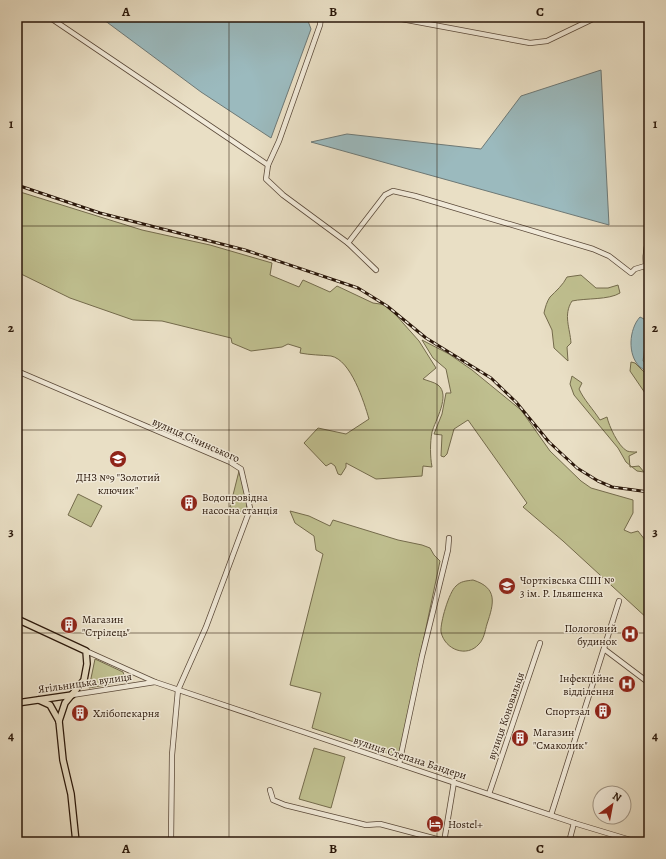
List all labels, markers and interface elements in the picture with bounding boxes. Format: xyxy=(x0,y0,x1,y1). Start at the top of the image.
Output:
text: A xyxy=(121,3,131,20)
text: B xyxy=(329,3,337,20)
text: C xyxy=(536,3,544,20)
text: 1 xyxy=(9,115,14,132)
text: 1 xyxy=(653,115,658,132)
text: 2 xyxy=(8,319,15,336)
text: 2 xyxy=(652,319,659,336)
street label: вулиця Січинського xyxy=(150,414,243,466)
school or university icon: ДНЗ №9 "Золотий ключик" xyxy=(108,449,128,469)
place label: ДНЗ №9 "Золотий ключик" xyxy=(76,470,160,498)
place label: Водопровідна насосна станція xyxy=(202,490,278,518)
building icon: Водопровідна насосна станція xyxy=(179,493,199,513)
text: 3 xyxy=(8,523,14,540)
text: 3 xyxy=(652,523,658,540)
place label: Чортківська СШІ № 3 ім. Р. Ільяшенка xyxy=(520,573,615,601)
school or university icon: Чортківська СШІ № 3 ім. Р. Ільяшенка xyxy=(497,576,517,596)
place label: Магазин "Стрілець" xyxy=(82,612,130,640)
building icon: Магазин "Стрілець" xyxy=(59,615,79,635)
place label: Пологовий будинок xyxy=(565,621,617,649)
hospital icon: Пологовий будинок xyxy=(620,624,640,644)
street label: Ягільницька вулиця xyxy=(37,669,133,697)
street label: вулиця Коновальця xyxy=(484,670,528,762)
place label: Інфекційне відділення xyxy=(559,671,614,699)
hospital icon: Інфекційне відділення xyxy=(617,674,637,694)
building icon: Спортзал xyxy=(593,701,613,721)
building icon: Хлібопекарня xyxy=(70,703,90,723)
place label: Спортзал xyxy=(546,704,591,719)
place label: Хлібопекарня xyxy=(93,706,159,721)
place label: Магазин "Смаколик" xyxy=(533,725,588,753)
text: 4 xyxy=(8,727,14,744)
text: 4 xyxy=(652,727,658,744)
building icon: Магазин "Смаколик" xyxy=(510,728,530,748)
street label: вулиця Степана Бандери xyxy=(351,733,469,783)
north arrow xyxy=(592,785,632,825)
text: N xyxy=(610,788,624,805)
hotel icon: Hostel+ xyxy=(425,814,445,834)
place label: Hostel+ xyxy=(448,817,483,832)
text: A xyxy=(121,840,131,857)
text: B xyxy=(329,840,337,857)
text: C xyxy=(536,840,544,857)

